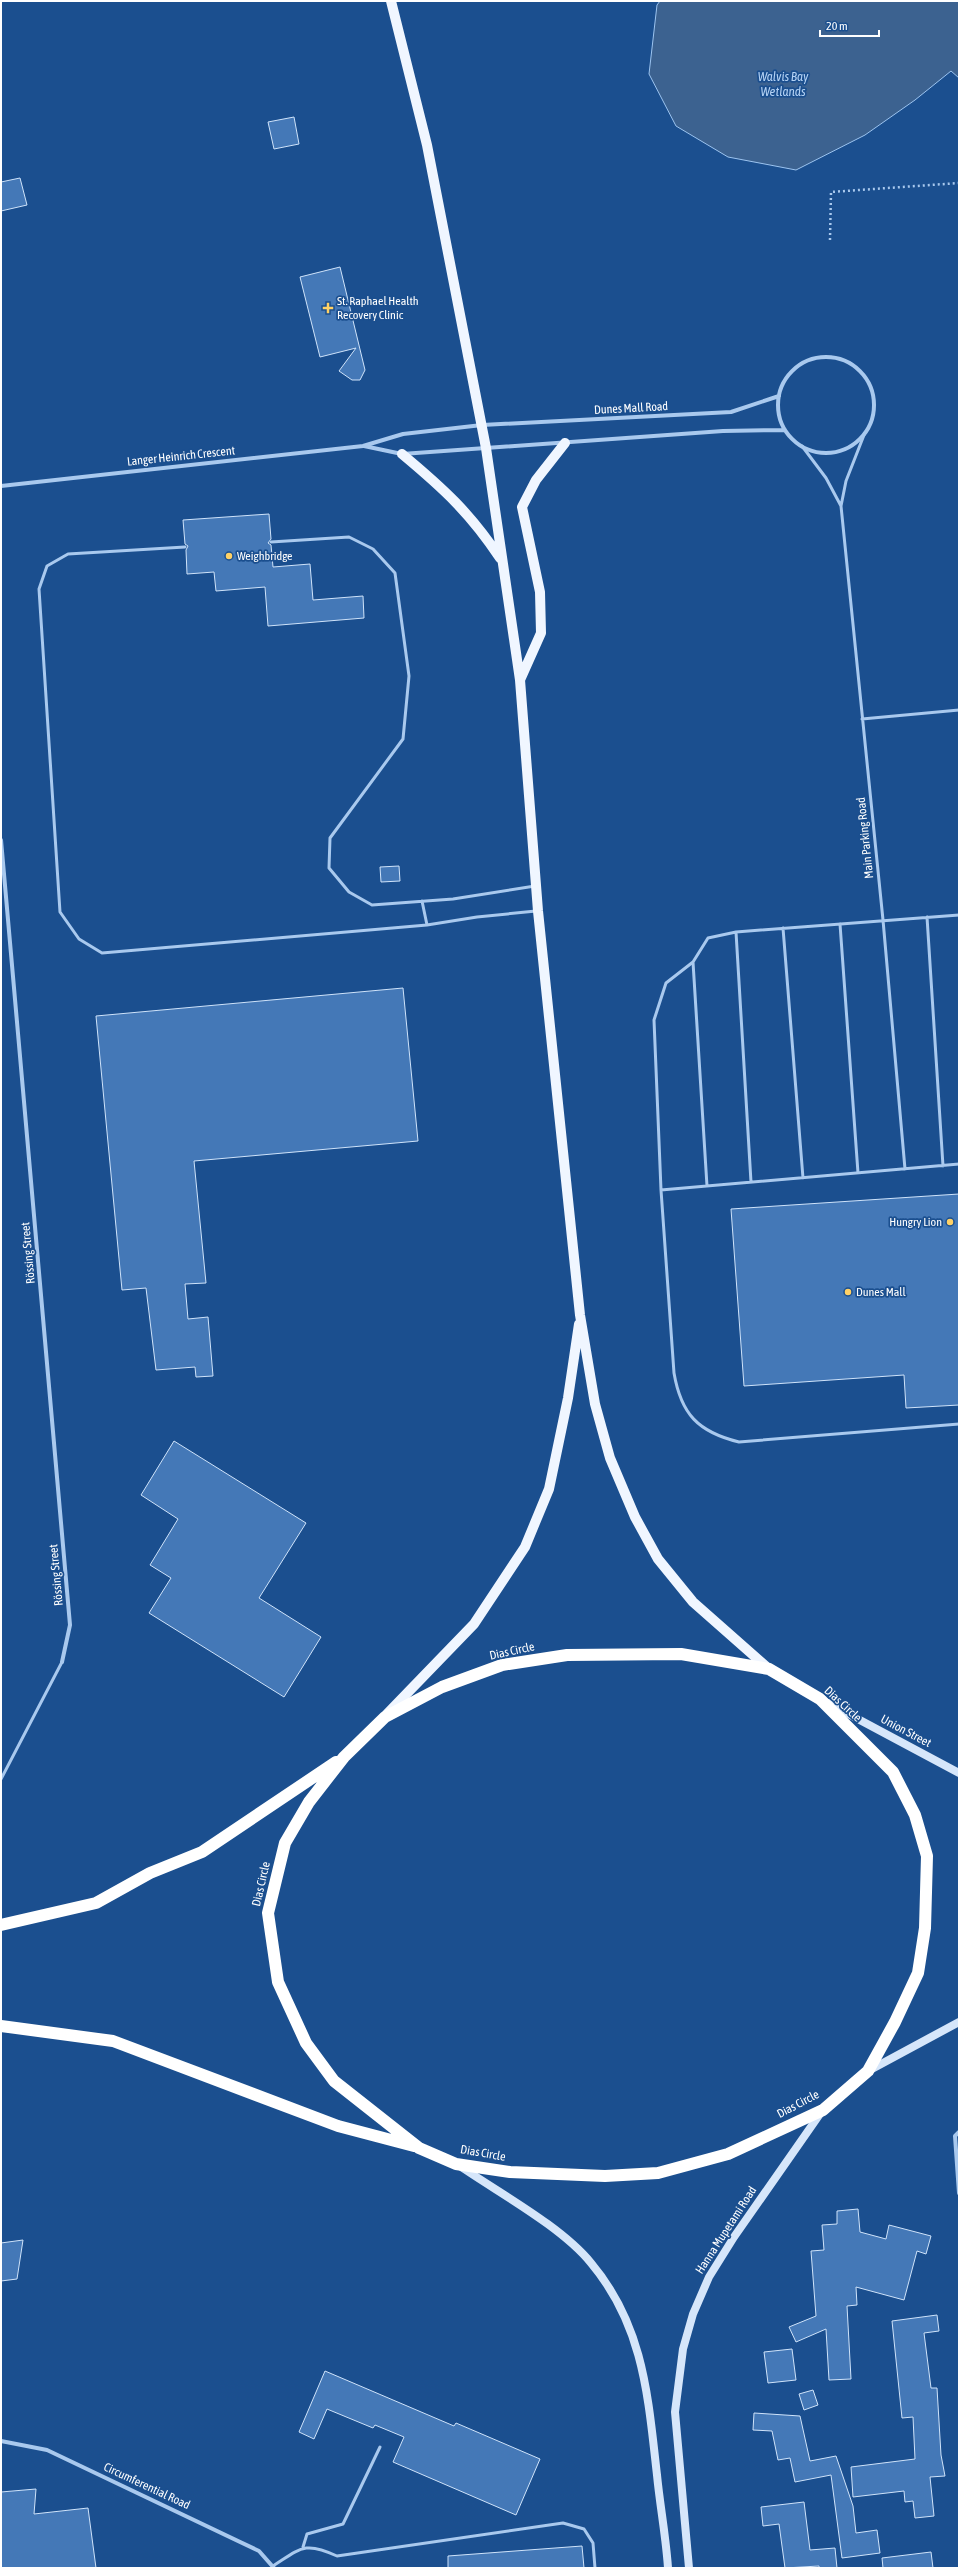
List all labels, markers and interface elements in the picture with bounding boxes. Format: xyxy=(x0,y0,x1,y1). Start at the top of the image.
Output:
scale bar xyxy=(820,12,879,38)
text: 20 m xyxy=(826,19,848,33)
water label: Walvis Bay Wetlands xyxy=(758,69,809,99)
place label: St. Raphael Health Recovery Clinic xyxy=(337,294,419,322)
marker: St. Raphael Health Recovery Clinic xyxy=(322,302,334,314)
street label: Dunes Mall Road xyxy=(594,399,668,417)
street label: Langer Heinrich Crescent xyxy=(126,443,236,469)
place label: Weighbridge xyxy=(237,549,293,563)
marker: Weighbridge xyxy=(224,551,234,561)
street label: Main Parking Road xyxy=(854,797,876,879)
place label: Hungry Lion xyxy=(889,1215,942,1229)
marker: Hungry Lion xyxy=(945,1217,955,1227)
street label: Rössing Street xyxy=(18,1221,38,1284)
place label: Dunes Mall xyxy=(856,1285,906,1299)
marker: Dunes Mall xyxy=(843,1287,853,1297)
street label: Rössing Street xyxy=(46,1543,66,1606)
street label: Dias Circle xyxy=(488,1639,536,1663)
street label: Dias Circle xyxy=(822,1683,864,1725)
street label: Union Street xyxy=(878,1712,934,1750)
street label: Dias Circle xyxy=(249,1860,273,1908)
street label: Dias Circle xyxy=(775,2087,821,2121)
street label: Dias Circle xyxy=(459,2142,507,2164)
street label: Hanna Mupetami Road xyxy=(693,2184,759,2276)
street label: Circumferential Road xyxy=(102,2460,192,2512)

